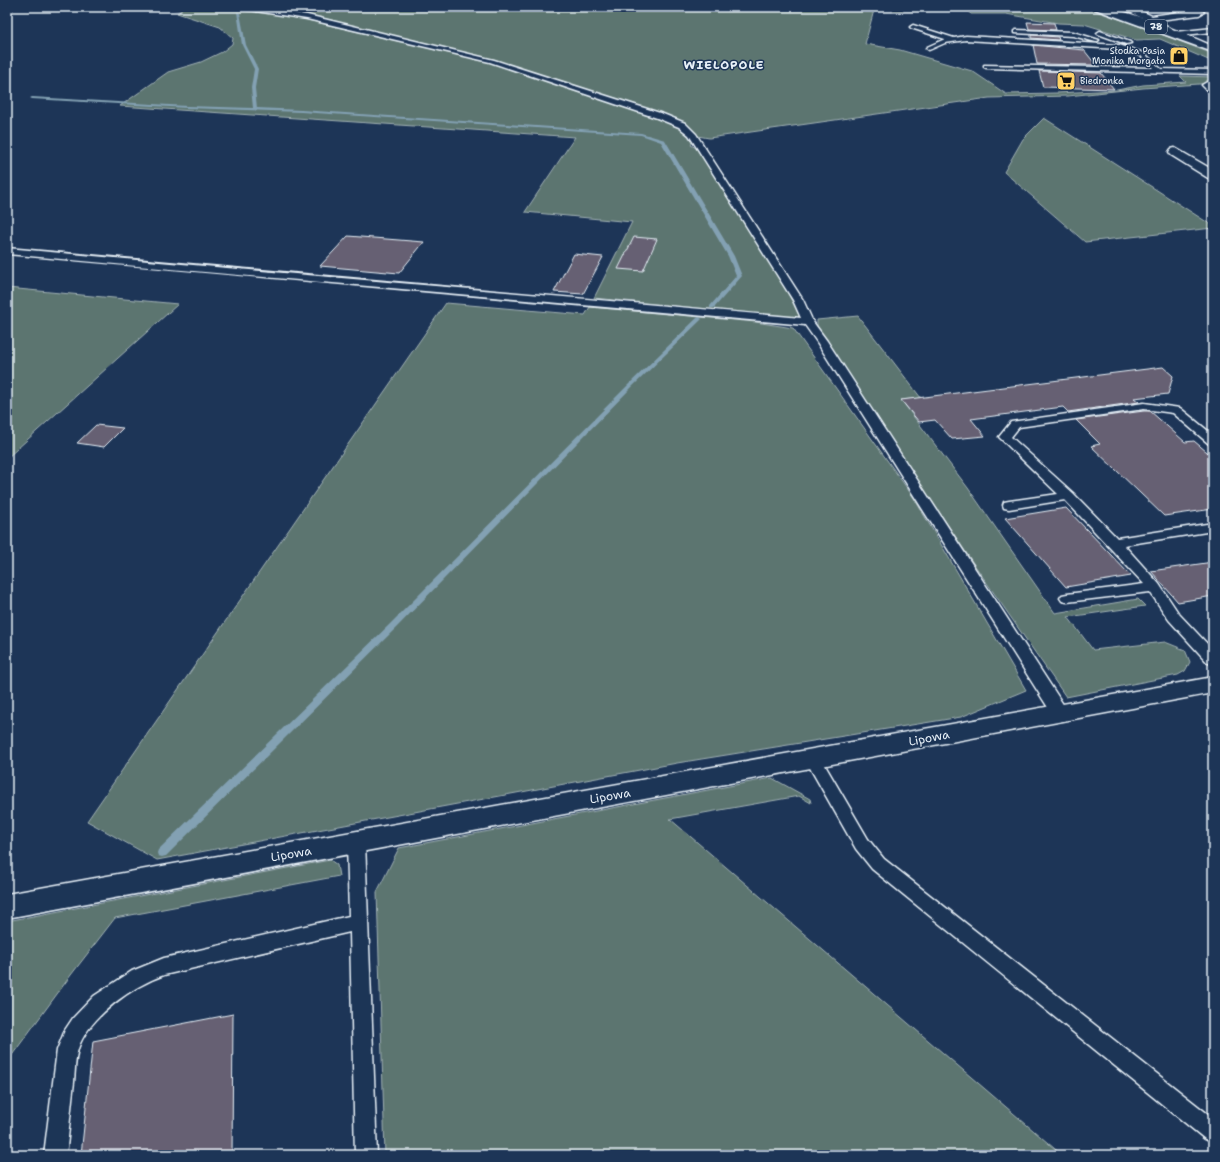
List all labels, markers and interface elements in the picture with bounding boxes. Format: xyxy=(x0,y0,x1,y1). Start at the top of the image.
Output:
road number: 78 xyxy=(1145,20,1167,34)
place label: Słodka Pasja Monika Morgała xyxy=(1092,45,1165,67)
shop icon: Słodka Pasja Monika Morgała xyxy=(1168,45,1190,67)
district label: WIELOPOLE xyxy=(684,57,764,73)
supermarket icon: Biedronka xyxy=(1055,70,1077,92)
place label: Biedronka xyxy=(1080,75,1124,87)
street label: Lipowa xyxy=(907,726,951,750)
street label: Lipowa xyxy=(588,784,632,807)
street label: Lipowa xyxy=(269,842,313,865)

